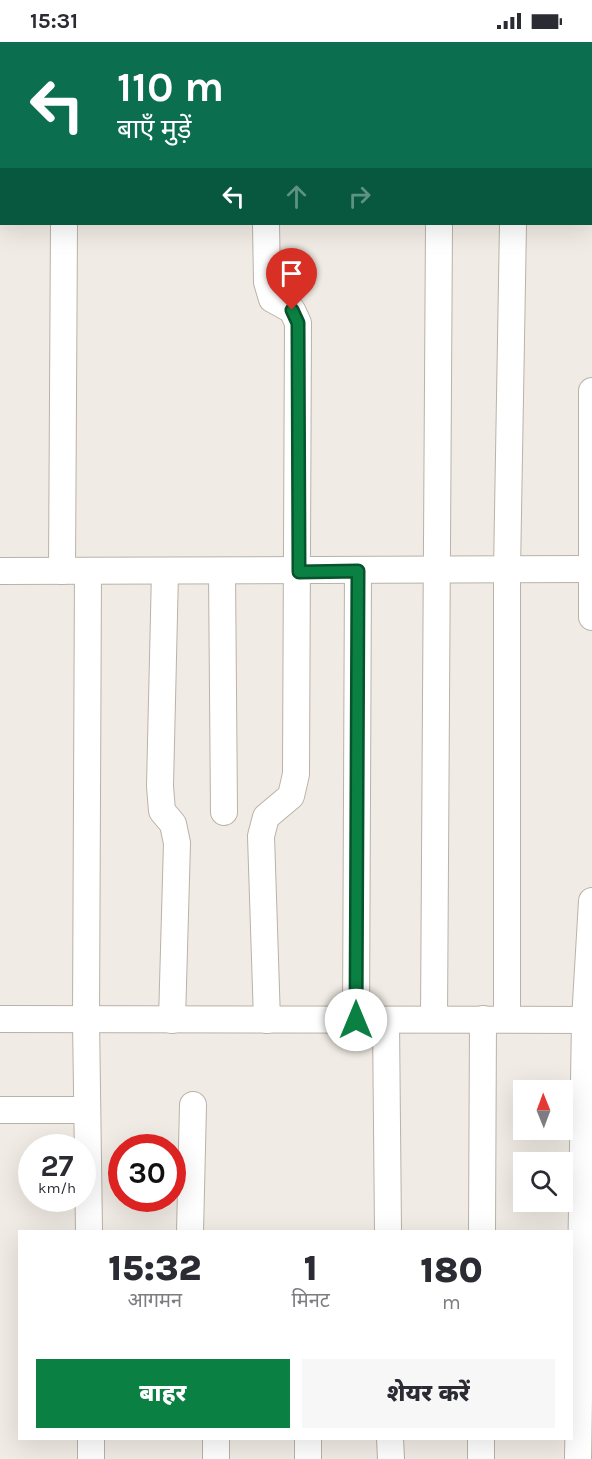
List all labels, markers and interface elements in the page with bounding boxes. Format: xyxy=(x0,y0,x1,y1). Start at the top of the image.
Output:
text: 15:31 xyxy=(30,8,78,34)
text: 110 m xyxy=(117,62,224,112)
icon: left xyxy=(18,66,96,144)
text: बाएँ मुड़ें xyxy=(117,113,191,145)
icon: left xyxy=(217,180,250,213)
icon: ahead xyxy=(280,180,313,213)
icon: right xyxy=(343,180,376,213)
pin xyxy=(266,248,317,310)
icon: arrive xyxy=(275,257,308,290)
position arrow xyxy=(324,988,388,1052)
north arrow xyxy=(513,1080,573,1140)
map controls xyxy=(513,1080,573,1212)
speed limit sign: 30 xyxy=(108,1134,186,1212)
text: 27 xyxy=(40,1148,74,1184)
button: search xyxy=(513,1152,573,1212)
text: km/h xyxy=(38,1179,76,1197)
text: 15:32 xyxy=(108,1247,201,1289)
text: 1 xyxy=(304,1247,318,1289)
text: 180 xyxy=(420,1249,483,1291)
text: आगमन xyxy=(127,1289,182,1312)
text: मिनट xyxy=(292,1289,330,1312)
text: m xyxy=(442,1291,461,1314)
button: बाहर xyxy=(36,1359,290,1428)
button: शेयर करें xyxy=(302,1359,555,1428)

